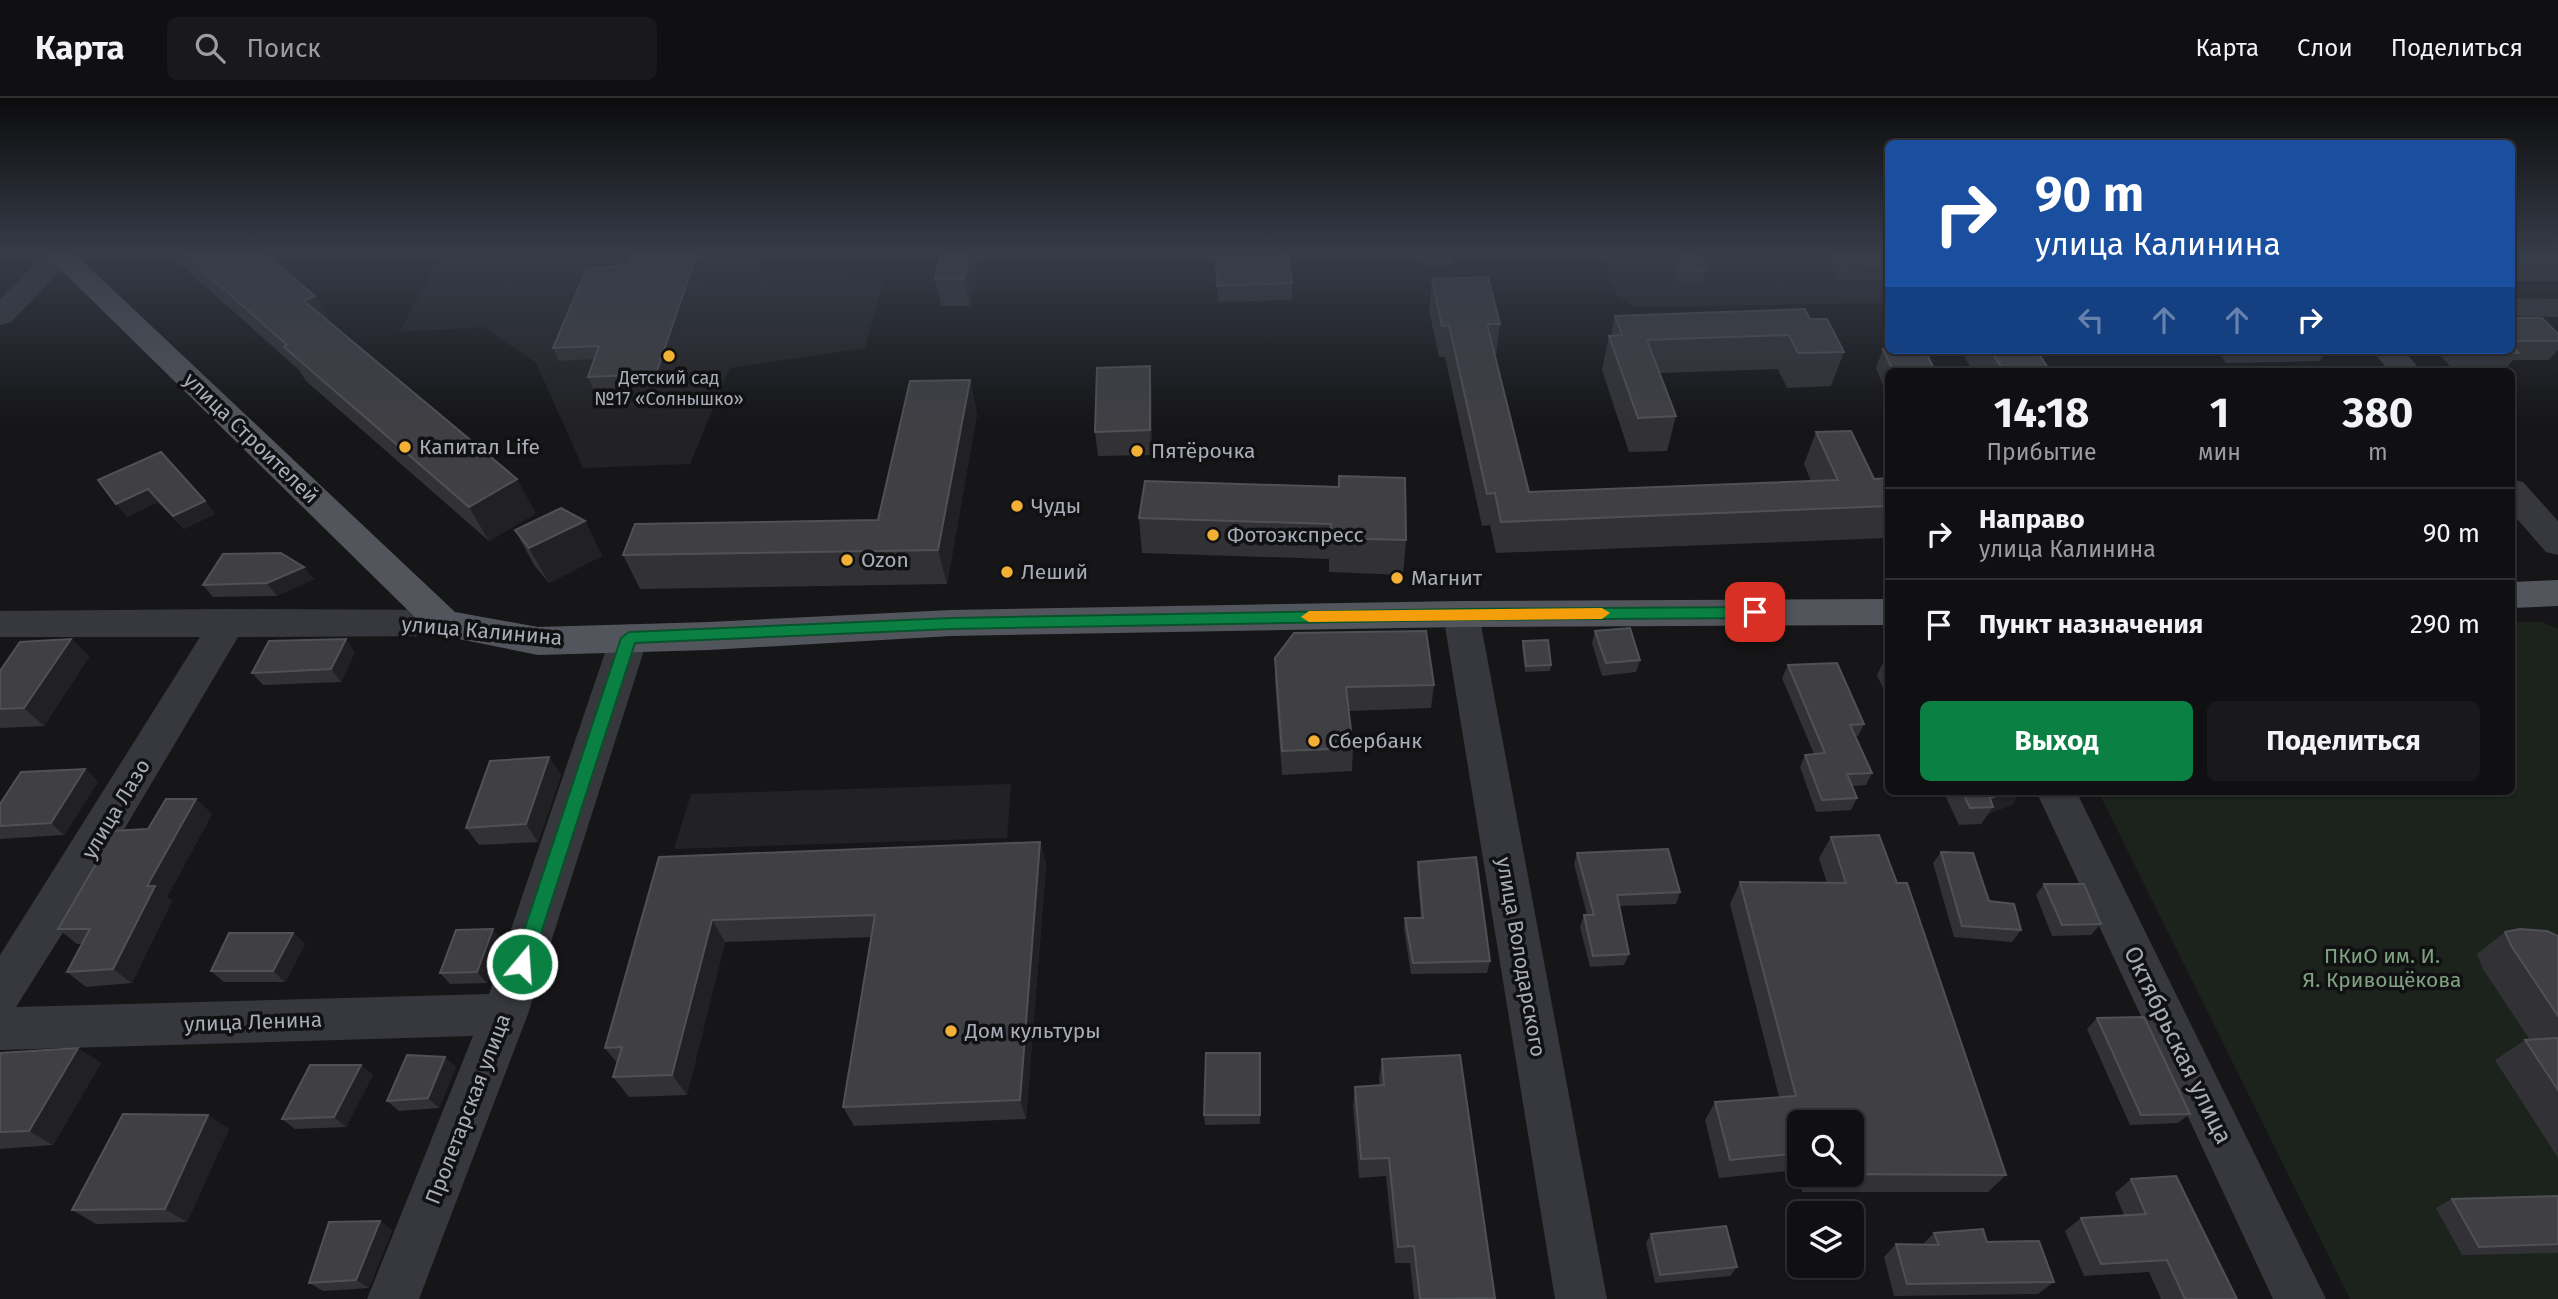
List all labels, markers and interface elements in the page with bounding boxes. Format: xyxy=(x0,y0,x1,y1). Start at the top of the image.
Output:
search box xyxy=(167,17,657,80)
text: Карта xyxy=(35,28,125,68)
icon: search xyxy=(191,29,229,67)
text: Поиск xyxy=(247,33,321,64)
text: Карта xyxy=(2195,34,2259,62)
text: Слои xyxy=(2297,34,2353,62)
text: Поделиться xyxy=(2391,34,2523,62)
text: 90 m xyxy=(2035,165,2144,224)
icon: right xyxy=(1920,168,2011,259)
text: улица Калинина xyxy=(2035,225,2281,263)
icon: left xyxy=(2072,301,2110,339)
icon: ahead xyxy=(2145,301,2183,339)
icon: ahead xyxy=(2218,301,2256,339)
icon: right xyxy=(2291,301,2329,339)
marker: Детский сад №17 «Солнышко» xyxy=(661,348,677,364)
street label: улица Строителей xyxy=(178,367,324,509)
place label: Детский сад №17 «Солнышко» xyxy=(594,367,744,410)
text: 14:18 xyxy=(1994,388,2089,438)
text: 1 xyxy=(2210,388,2229,438)
text: 380 xyxy=(2343,388,2413,438)
place label: Капитал Life xyxy=(419,434,540,460)
place label: Пятёрочка xyxy=(1151,438,1255,464)
text: Прибытие xyxy=(1987,438,2097,466)
text: мин xyxy=(2198,438,2241,466)
text: m xyxy=(2368,438,2388,466)
marker: Капитал Life xyxy=(397,439,413,455)
marker: Пятёрочка xyxy=(1129,443,1145,459)
place label: Чуды xyxy=(1031,493,1081,519)
marker: Чуды xyxy=(1009,498,1025,514)
text: Направо xyxy=(1979,504,2085,535)
icon: right xyxy=(1920,515,1958,553)
text: 90 m xyxy=(2423,518,2480,549)
place label: Фотоэкспресс xyxy=(1227,522,1364,548)
marker: Фотоэкспресс xyxy=(1205,527,1221,543)
text: улица Калинина xyxy=(1979,535,2156,563)
place label: Ozon xyxy=(861,547,909,573)
marker: Ozon xyxy=(839,552,855,568)
place label: Леший xyxy=(1021,559,1088,585)
marker: Леший xyxy=(999,564,1015,580)
place label: Магнит xyxy=(1411,565,1483,591)
marker: Магнит xyxy=(1389,570,1405,586)
pin xyxy=(1725,582,1785,642)
icon: arrive xyxy=(1736,593,1774,631)
icon: arrive xyxy=(1920,606,1958,644)
text: Пункт назначения xyxy=(1979,609,2203,640)
text: 290 m xyxy=(2410,609,2480,640)
street label: улица Калинина xyxy=(401,611,563,651)
button: Выход xyxy=(1920,701,2193,781)
button: Поделиться xyxy=(2207,701,2480,781)
place label: Сбербанк xyxy=(1328,728,1422,754)
marker: Сбербанк xyxy=(1306,733,1322,749)
street label: улица Лазо xyxy=(76,754,156,864)
street label: улица Володарского xyxy=(1491,855,1551,1059)
position arrow xyxy=(485,927,559,1001)
street label: Октябрьская улица xyxy=(2118,942,2238,1148)
park label: ПКиО им. И. Я. Кривощёкова xyxy=(2303,943,2461,993)
street label: улица Ленина xyxy=(183,1007,323,1037)
street label: Пролетарская улица xyxy=(420,1010,516,1208)
place label: Дом культуры xyxy=(964,1018,1101,1044)
marker: Дом культуры xyxy=(943,1023,959,1039)
map controls xyxy=(1787,1110,1864,1278)
button: search xyxy=(1787,1110,1864,1187)
button: layers xyxy=(1787,1201,1864,1278)

